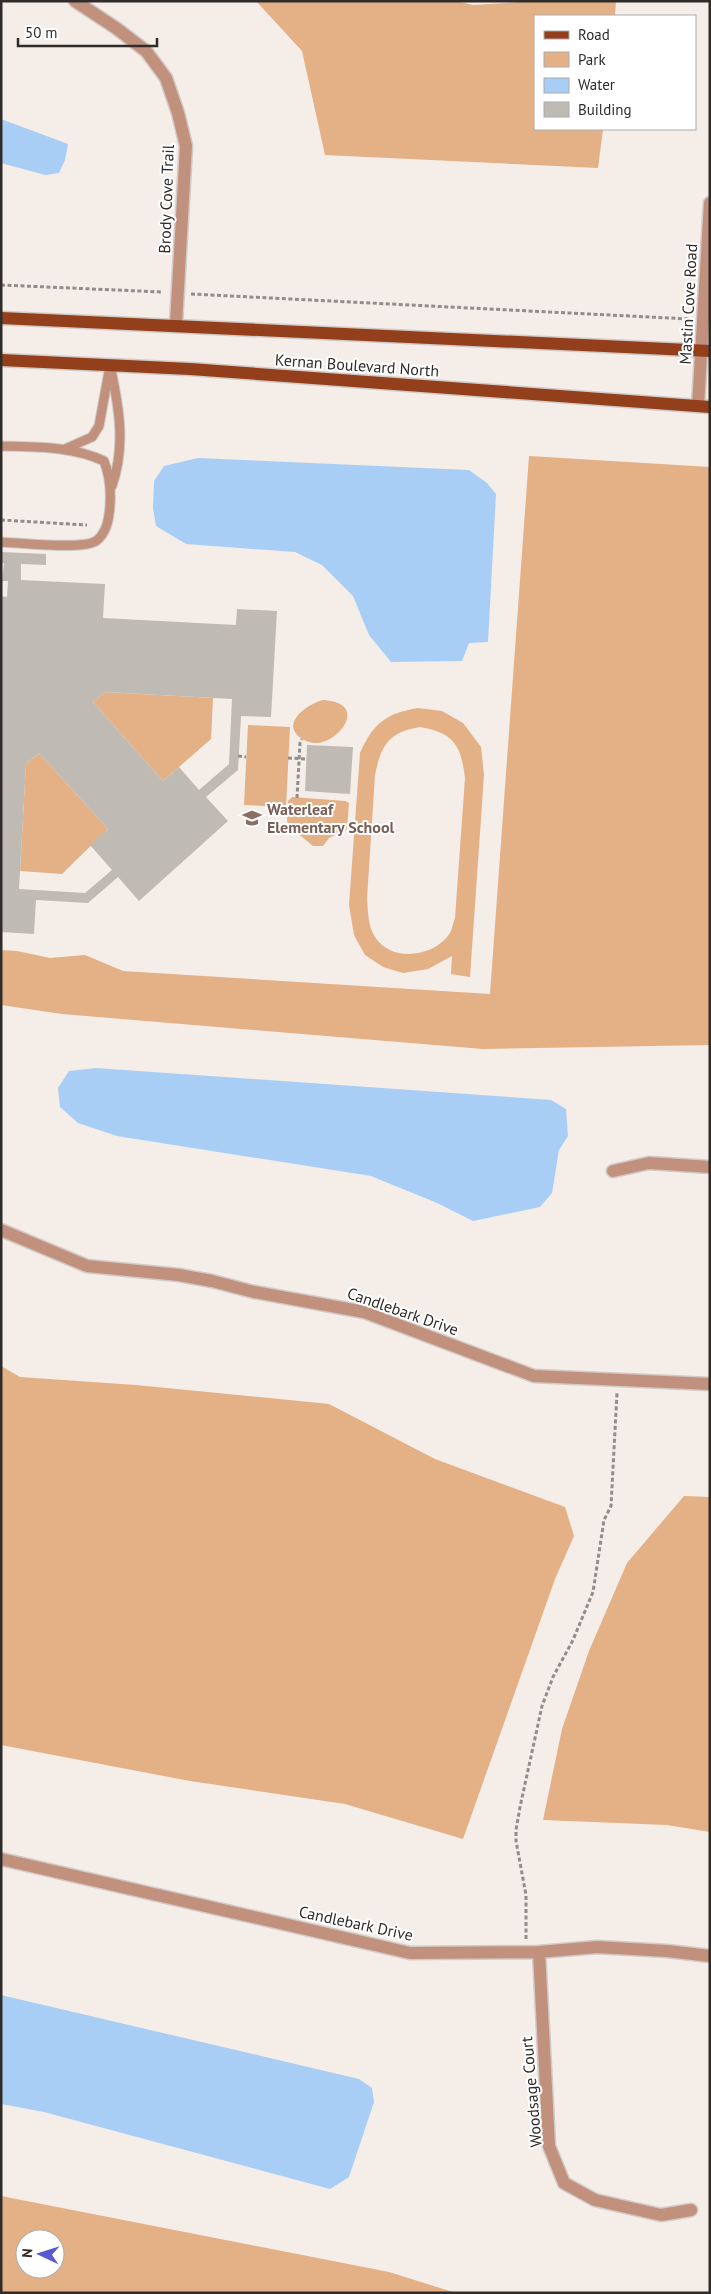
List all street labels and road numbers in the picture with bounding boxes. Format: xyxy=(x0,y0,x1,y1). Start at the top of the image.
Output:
street label: Brody Cove Trail xyxy=(154,144,178,254)
street label: Mastin Cove Road xyxy=(675,243,701,365)
street label: Kernan Boulevard North xyxy=(274,349,440,381)
street label: Candlebark Drive xyxy=(345,1283,461,1339)
street label: Candlebark Drive xyxy=(297,1901,415,1945)
street label: Woodsage Court xyxy=(516,2035,546,2148)

